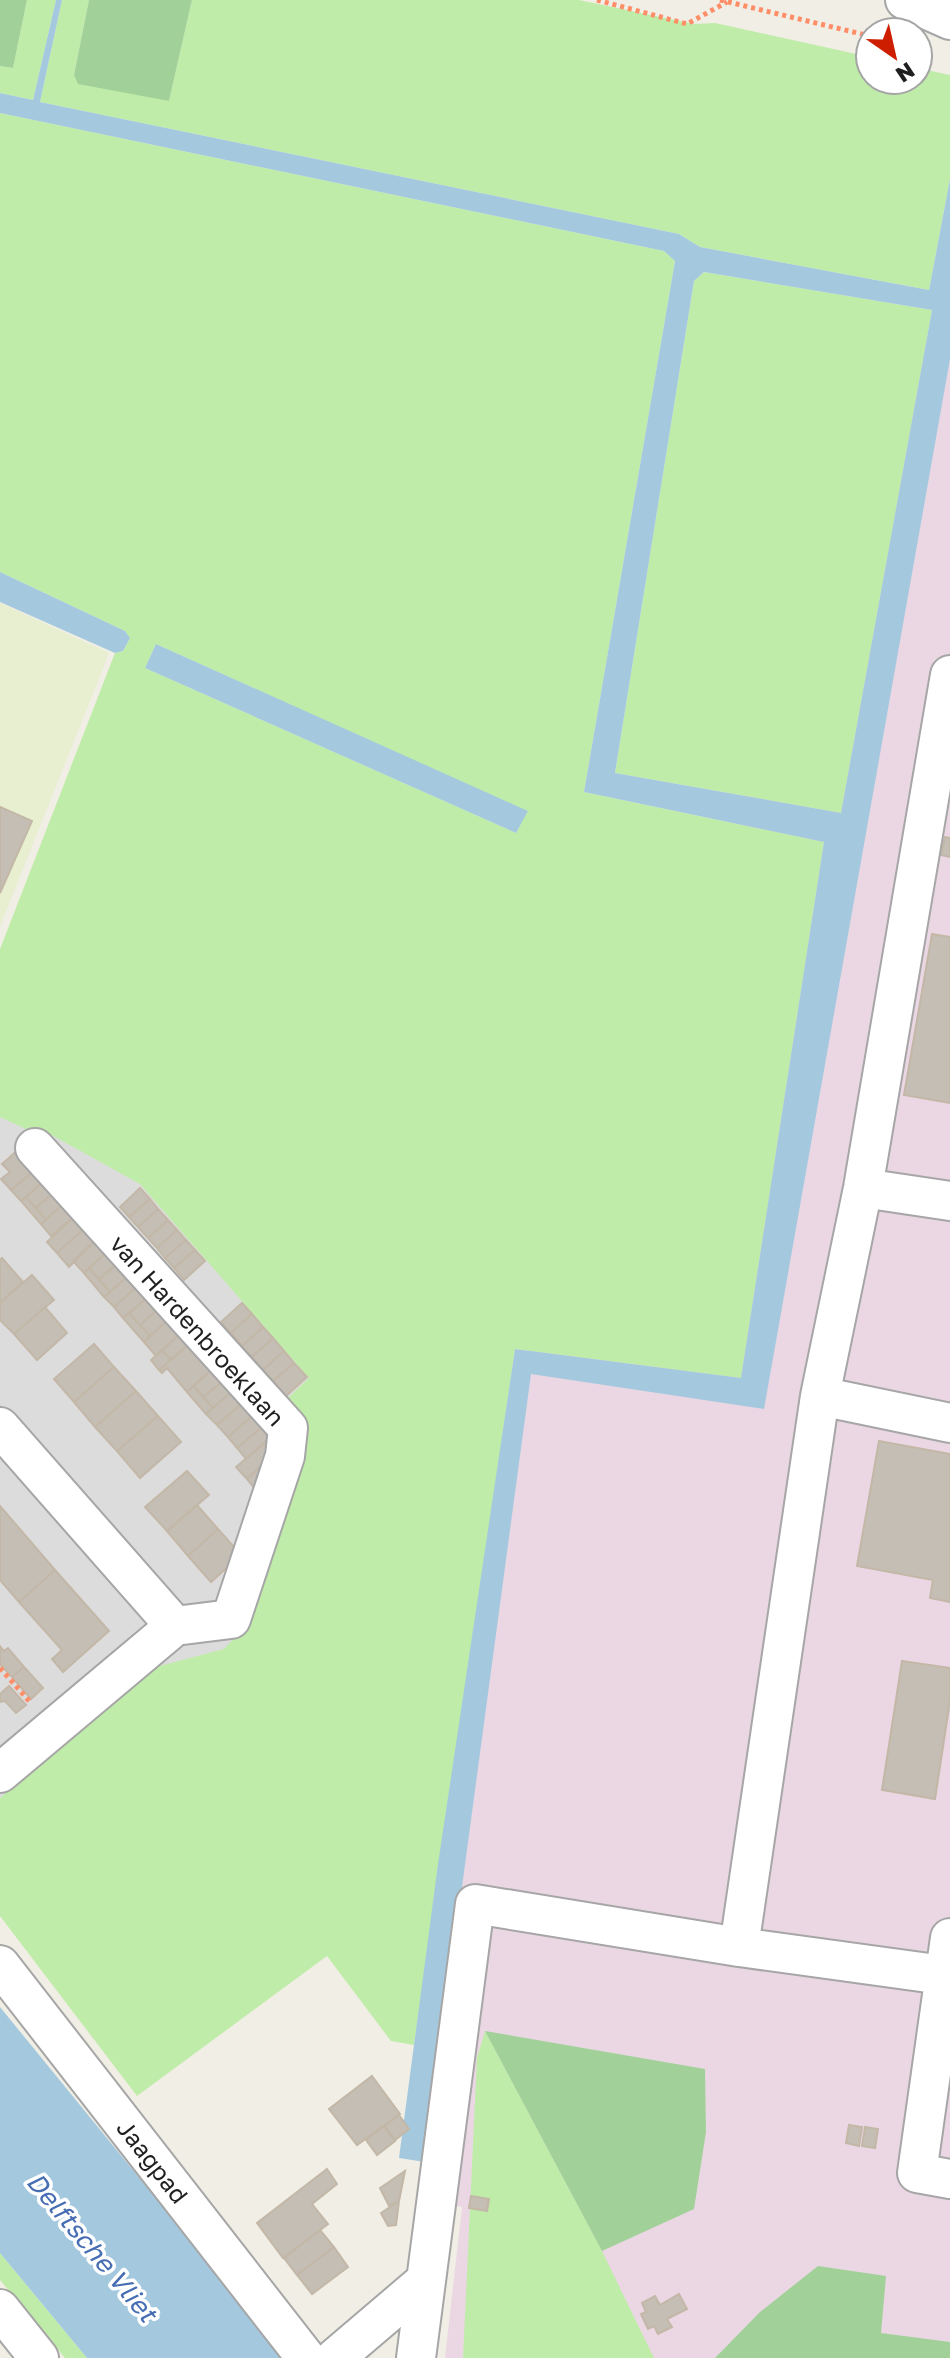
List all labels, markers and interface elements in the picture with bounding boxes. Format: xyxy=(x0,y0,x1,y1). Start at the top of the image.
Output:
north arrow xyxy=(854,16,934,96)
text: N xyxy=(891,57,920,89)
street label: van Hardenbroeklaan xyxy=(105,1229,291,1431)
street label: Jaagpad xyxy=(111,2113,195,2209)
water label: Delftsche Vliet xyxy=(21,2166,165,2330)

